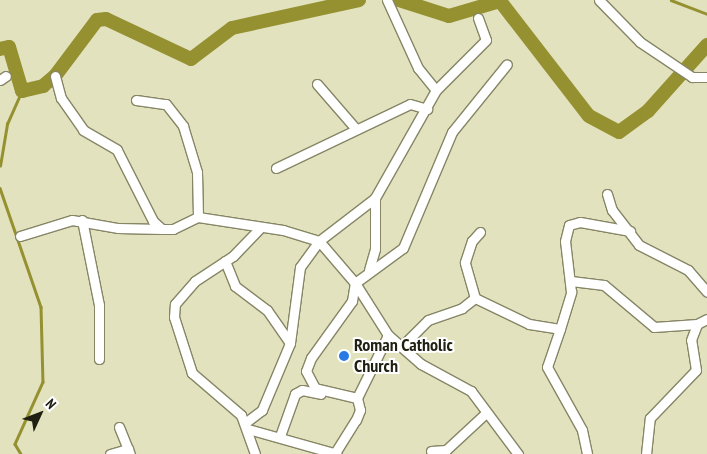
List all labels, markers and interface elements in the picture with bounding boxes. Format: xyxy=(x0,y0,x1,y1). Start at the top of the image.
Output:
place label: Roman Catholic Church xyxy=(354,335,453,378)
marker: Roman Catholic Church xyxy=(338,350,350,362)
north arrow xyxy=(15,389,65,439)
text: N xyxy=(42,395,60,413)

